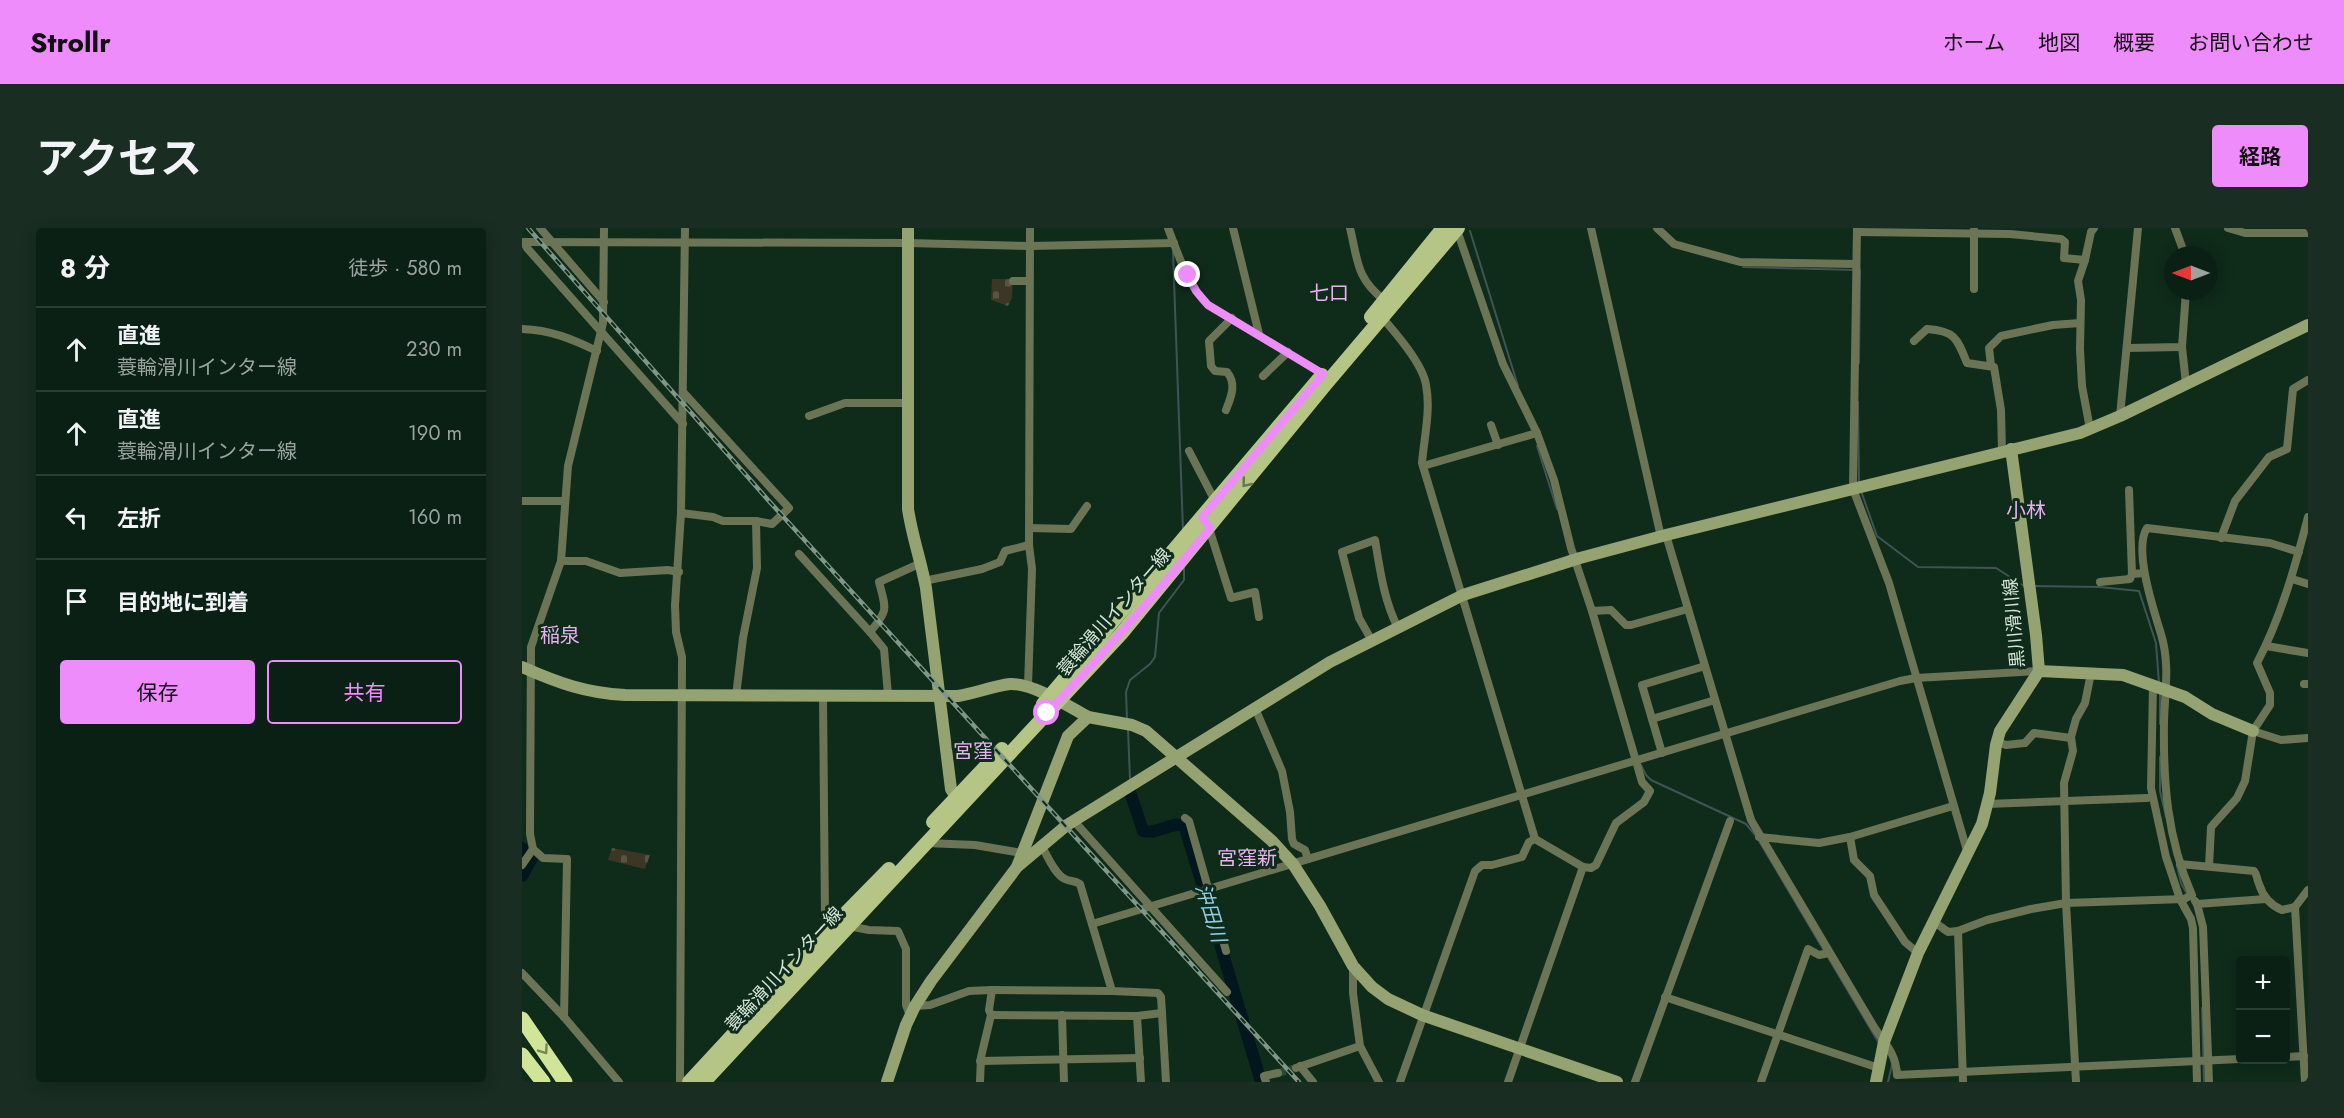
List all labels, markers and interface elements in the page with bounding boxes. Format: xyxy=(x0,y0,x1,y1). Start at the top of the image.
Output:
text: Strollr xyxy=(30,22,111,63)
text: ホーム xyxy=(1943,28,2005,58)
text: 地図 xyxy=(2038,28,2080,58)
text: 概要 xyxy=(2113,28,2155,58)
text: お問い合わせ xyxy=(2188,28,2314,58)
button: 経路 xyxy=(2212,125,2308,187)
text: アクセス xyxy=(36,128,202,189)
north arrow xyxy=(2164,246,2218,300)
text: 8 分 xyxy=(60,249,110,287)
text: 徒歩 · 580 m xyxy=(348,254,462,283)
route end xyxy=(1174,261,1200,287)
district label: 七口 xyxy=(1309,279,1349,308)
text: 直進 xyxy=(117,319,161,351)
icon: ahead xyxy=(60,333,93,366)
text: 230 m xyxy=(406,335,462,364)
text: 蓑輪滑川インター線 xyxy=(117,353,297,382)
text: 直進 xyxy=(117,403,161,435)
icon: ahead xyxy=(60,417,93,450)
text: 190 m xyxy=(408,419,462,448)
text: 蓑輪滑川インター線 xyxy=(117,437,297,466)
one-way arrow xyxy=(1243,476,1254,487)
district label: 小林 xyxy=(2006,496,2046,525)
icon: left xyxy=(60,501,93,534)
text: 左折 xyxy=(117,502,161,534)
text: 160 m xyxy=(408,503,462,532)
street label: 蓑輪滑川インター線 xyxy=(1051,542,1177,682)
street label: 黒川滑川線 xyxy=(1997,577,2031,669)
icon: arrive xyxy=(60,585,93,618)
text: 目的地に到着 xyxy=(117,586,249,618)
district label: 稲泉 xyxy=(540,621,580,650)
button: 保存 xyxy=(60,660,255,724)
button: 共有 xyxy=(267,660,462,724)
route start xyxy=(1033,699,1059,725)
district label: 宮窪 xyxy=(953,737,993,766)
district label: 宮窪新 xyxy=(1217,844,1277,873)
water label: 沖田川 xyxy=(1188,880,1234,948)
street label: 蓑輪滑川インター線 xyxy=(719,901,849,1037)
map controls xyxy=(2236,956,2290,1064)
button: + xyxy=(2236,956,2290,1010)
button: − xyxy=(2236,1010,2290,1064)
one-way arrow xyxy=(537,1044,548,1055)

